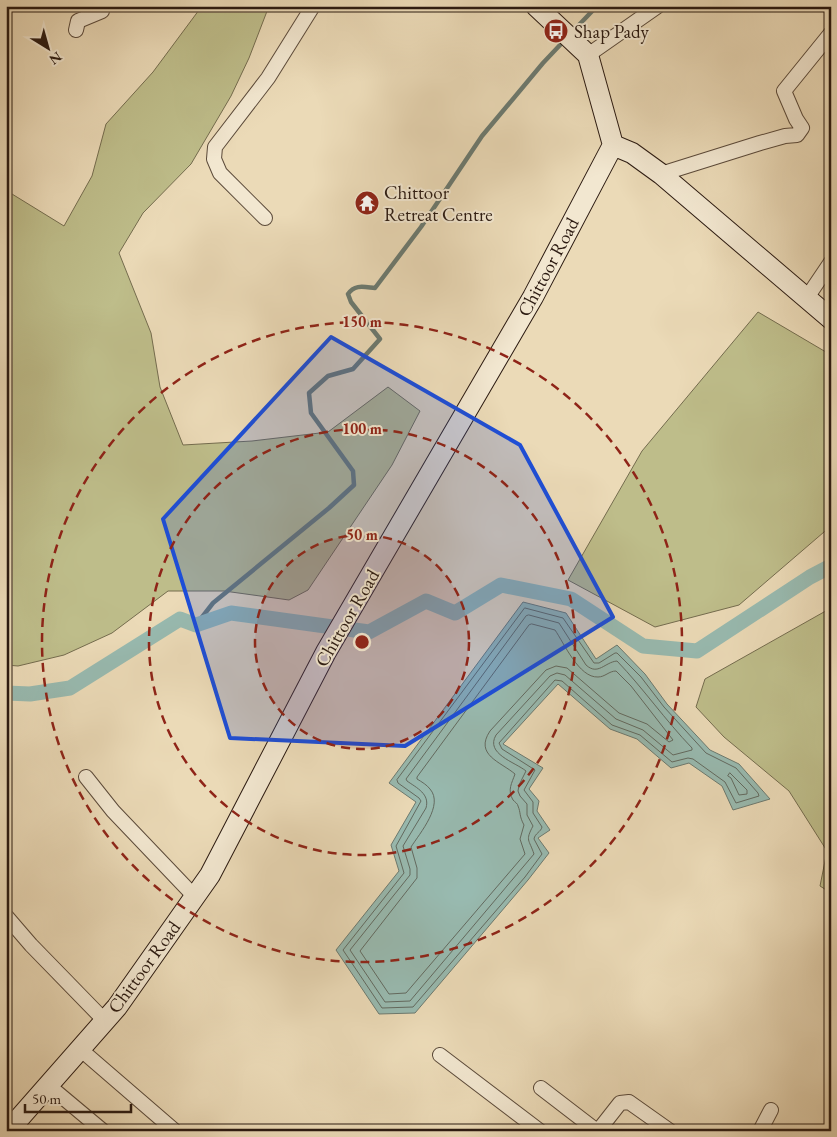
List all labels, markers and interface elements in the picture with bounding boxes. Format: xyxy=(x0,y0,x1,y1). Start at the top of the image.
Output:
bus stop icon: Shap Pady xyxy=(543,18,569,44)
place label: Shap Pady xyxy=(574,19,650,44)
north arrow xyxy=(22,22,72,72)
text: N xyxy=(45,48,66,69)
place label: Chittoor Retreat Centre xyxy=(384,180,493,227)
temple icon: Chittoor Retreat Centre xyxy=(354,190,380,216)
street label: Chittoor Road xyxy=(511,213,585,321)
text: 150 m xyxy=(342,312,382,331)
text: 100 m xyxy=(342,419,382,438)
text: 50 m xyxy=(346,525,378,544)
street label: Chittoor Road xyxy=(309,564,385,671)
centre of rings xyxy=(353,633,371,651)
street label: Chittoor Road xyxy=(102,915,186,1018)
scale bar xyxy=(25,1082,131,1114)
text: 50 m xyxy=(32,1089,61,1108)

